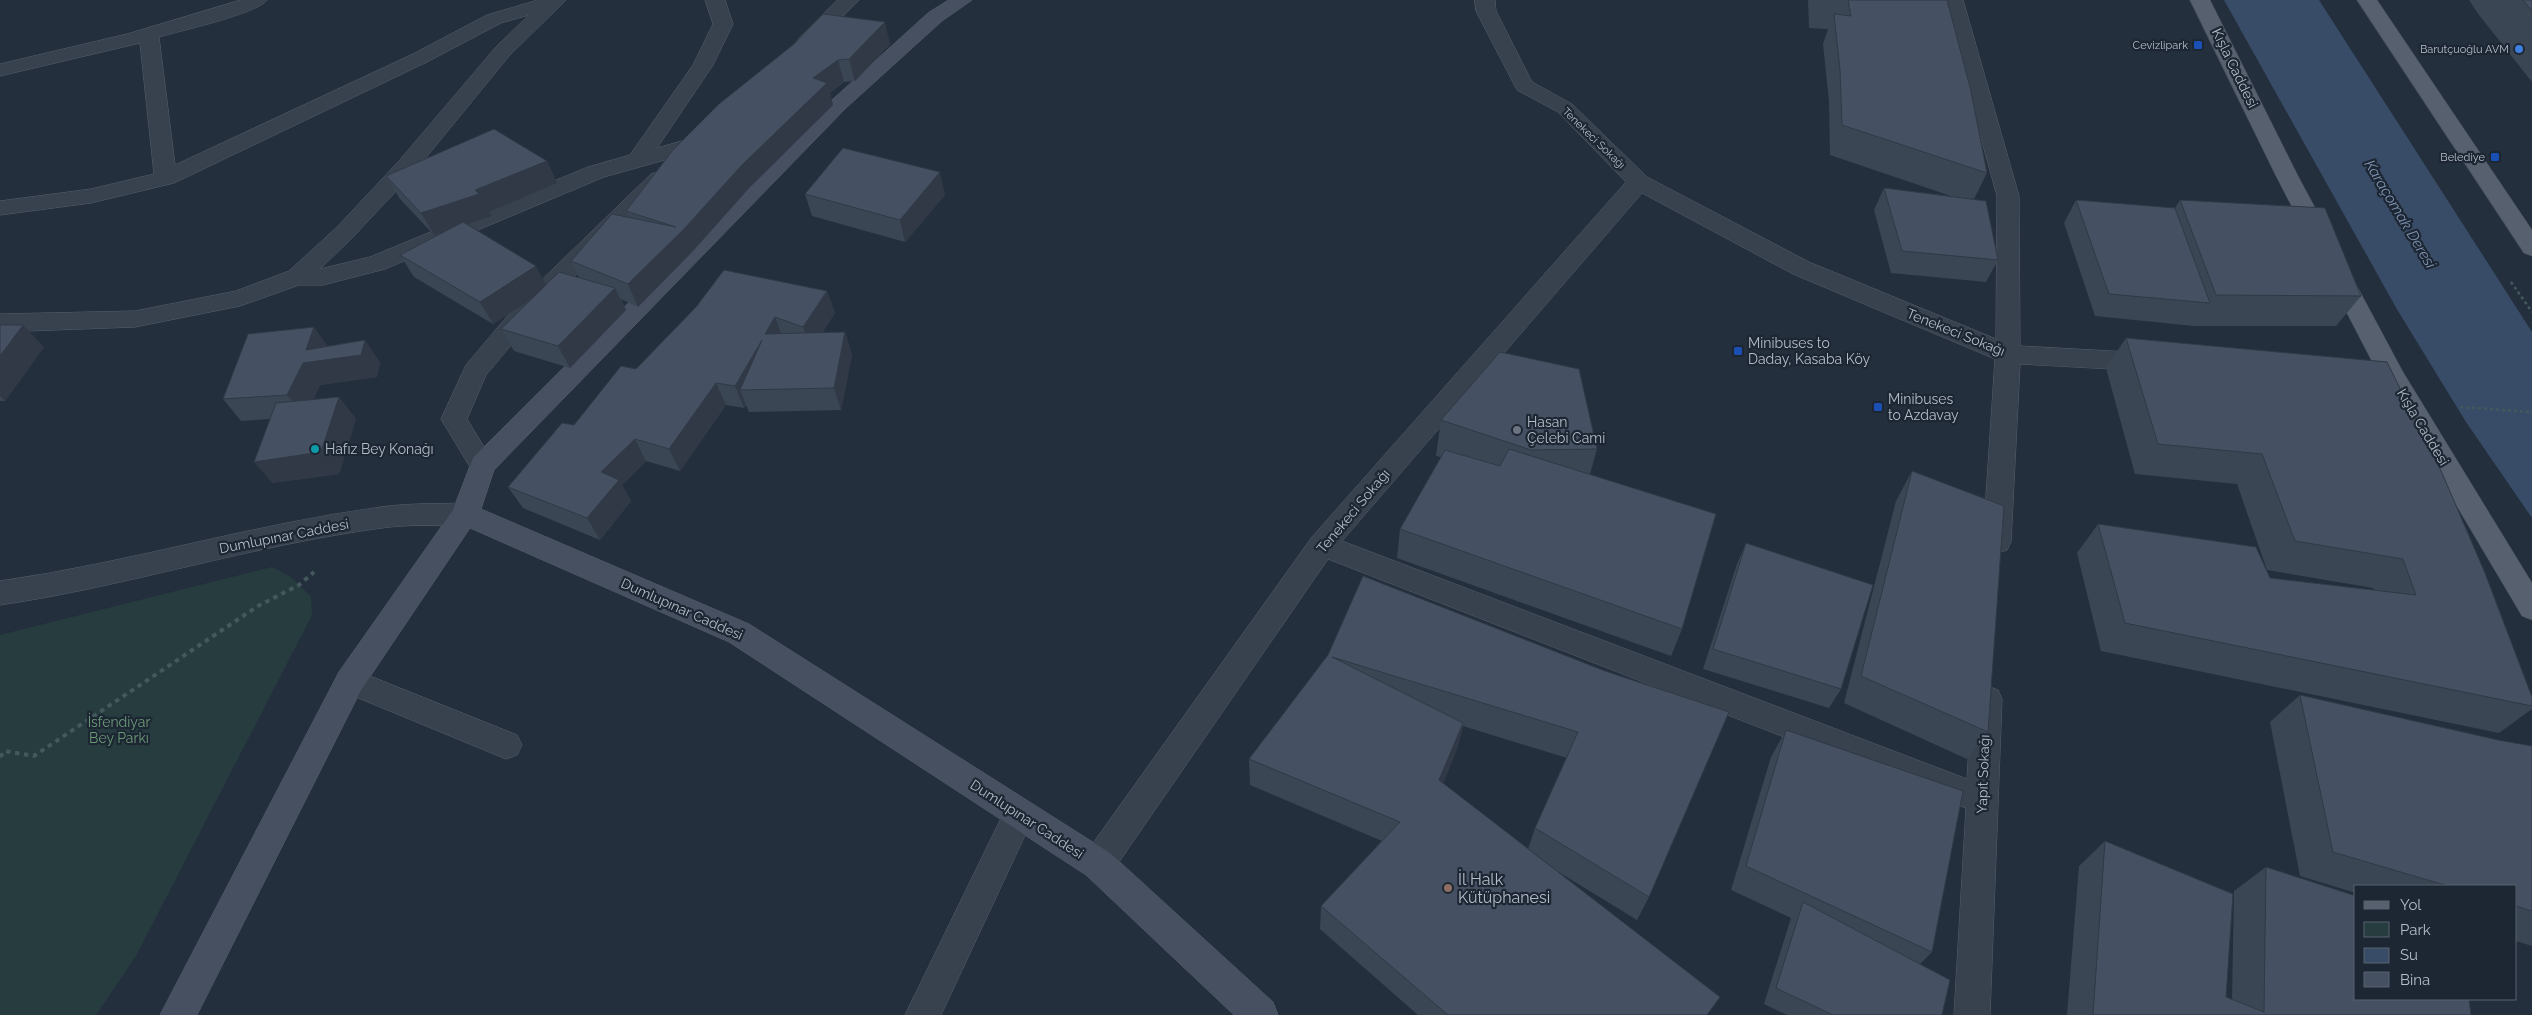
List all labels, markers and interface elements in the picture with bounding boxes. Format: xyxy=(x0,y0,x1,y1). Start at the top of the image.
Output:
street label: Kışla Caddesi xyxy=(2209,26,2261,110)
place label: Cevizlipark xyxy=(2133,39,2188,52)
marker: Cevizlipark xyxy=(2192,39,2204,51)
place label: Barutçuoğlu AVM xyxy=(2420,43,2509,56)
marker: Barutçuoğlu AVM xyxy=(2513,43,2525,55)
street label: Tenekeci Sokağı xyxy=(1560,105,1628,172)
place label: Belediye xyxy=(2440,151,2486,164)
marker: Belediye xyxy=(2489,151,2501,163)
water label: Karaçomak Deresi xyxy=(2360,156,2440,272)
street label: Tenekeci Sokağı xyxy=(1904,305,2008,359)
place label: Minibuses to Daday, Kasaba Köy xyxy=(1748,335,1870,367)
marker: Minibuses to Daday, Kasaba Köy xyxy=(1732,345,1744,357)
street label: Kışla Caddesi xyxy=(2394,386,2452,468)
place label: Minibuses to Azdavay xyxy=(1888,391,1959,423)
marker: Minibuses to Azdavay xyxy=(1872,401,1884,413)
place label: Hasan Çelebi Cami xyxy=(1527,414,1605,446)
marker: Hasan Çelebi Cami xyxy=(1511,424,1523,436)
place label: Hafız Bey Konağı xyxy=(325,441,433,457)
marker: Hafız Bey Konağı xyxy=(309,443,321,455)
street label: Tenekeci Sokağı xyxy=(1313,466,1393,556)
street label: Dumlupınar Caddesi xyxy=(218,516,350,556)
street label: Dumlupınar Caddesi xyxy=(619,575,745,643)
park label: İsfendiyar Bey Parkı xyxy=(88,712,150,746)
street label: Yapıt Sokağı xyxy=(1974,734,1992,814)
street label: Dumlupınar Caddesi xyxy=(967,776,1087,862)
place label: İl Halk Kütüphanesi xyxy=(1458,869,1550,907)
marker: İl Halk Kütüphanesi xyxy=(1442,882,1454,894)
legend xyxy=(2354,885,2517,1000)
text: Yol xyxy=(2400,896,2422,914)
text: Park xyxy=(2400,921,2431,939)
text: Su xyxy=(2400,946,2418,964)
text: Bina xyxy=(2400,971,2430,989)

